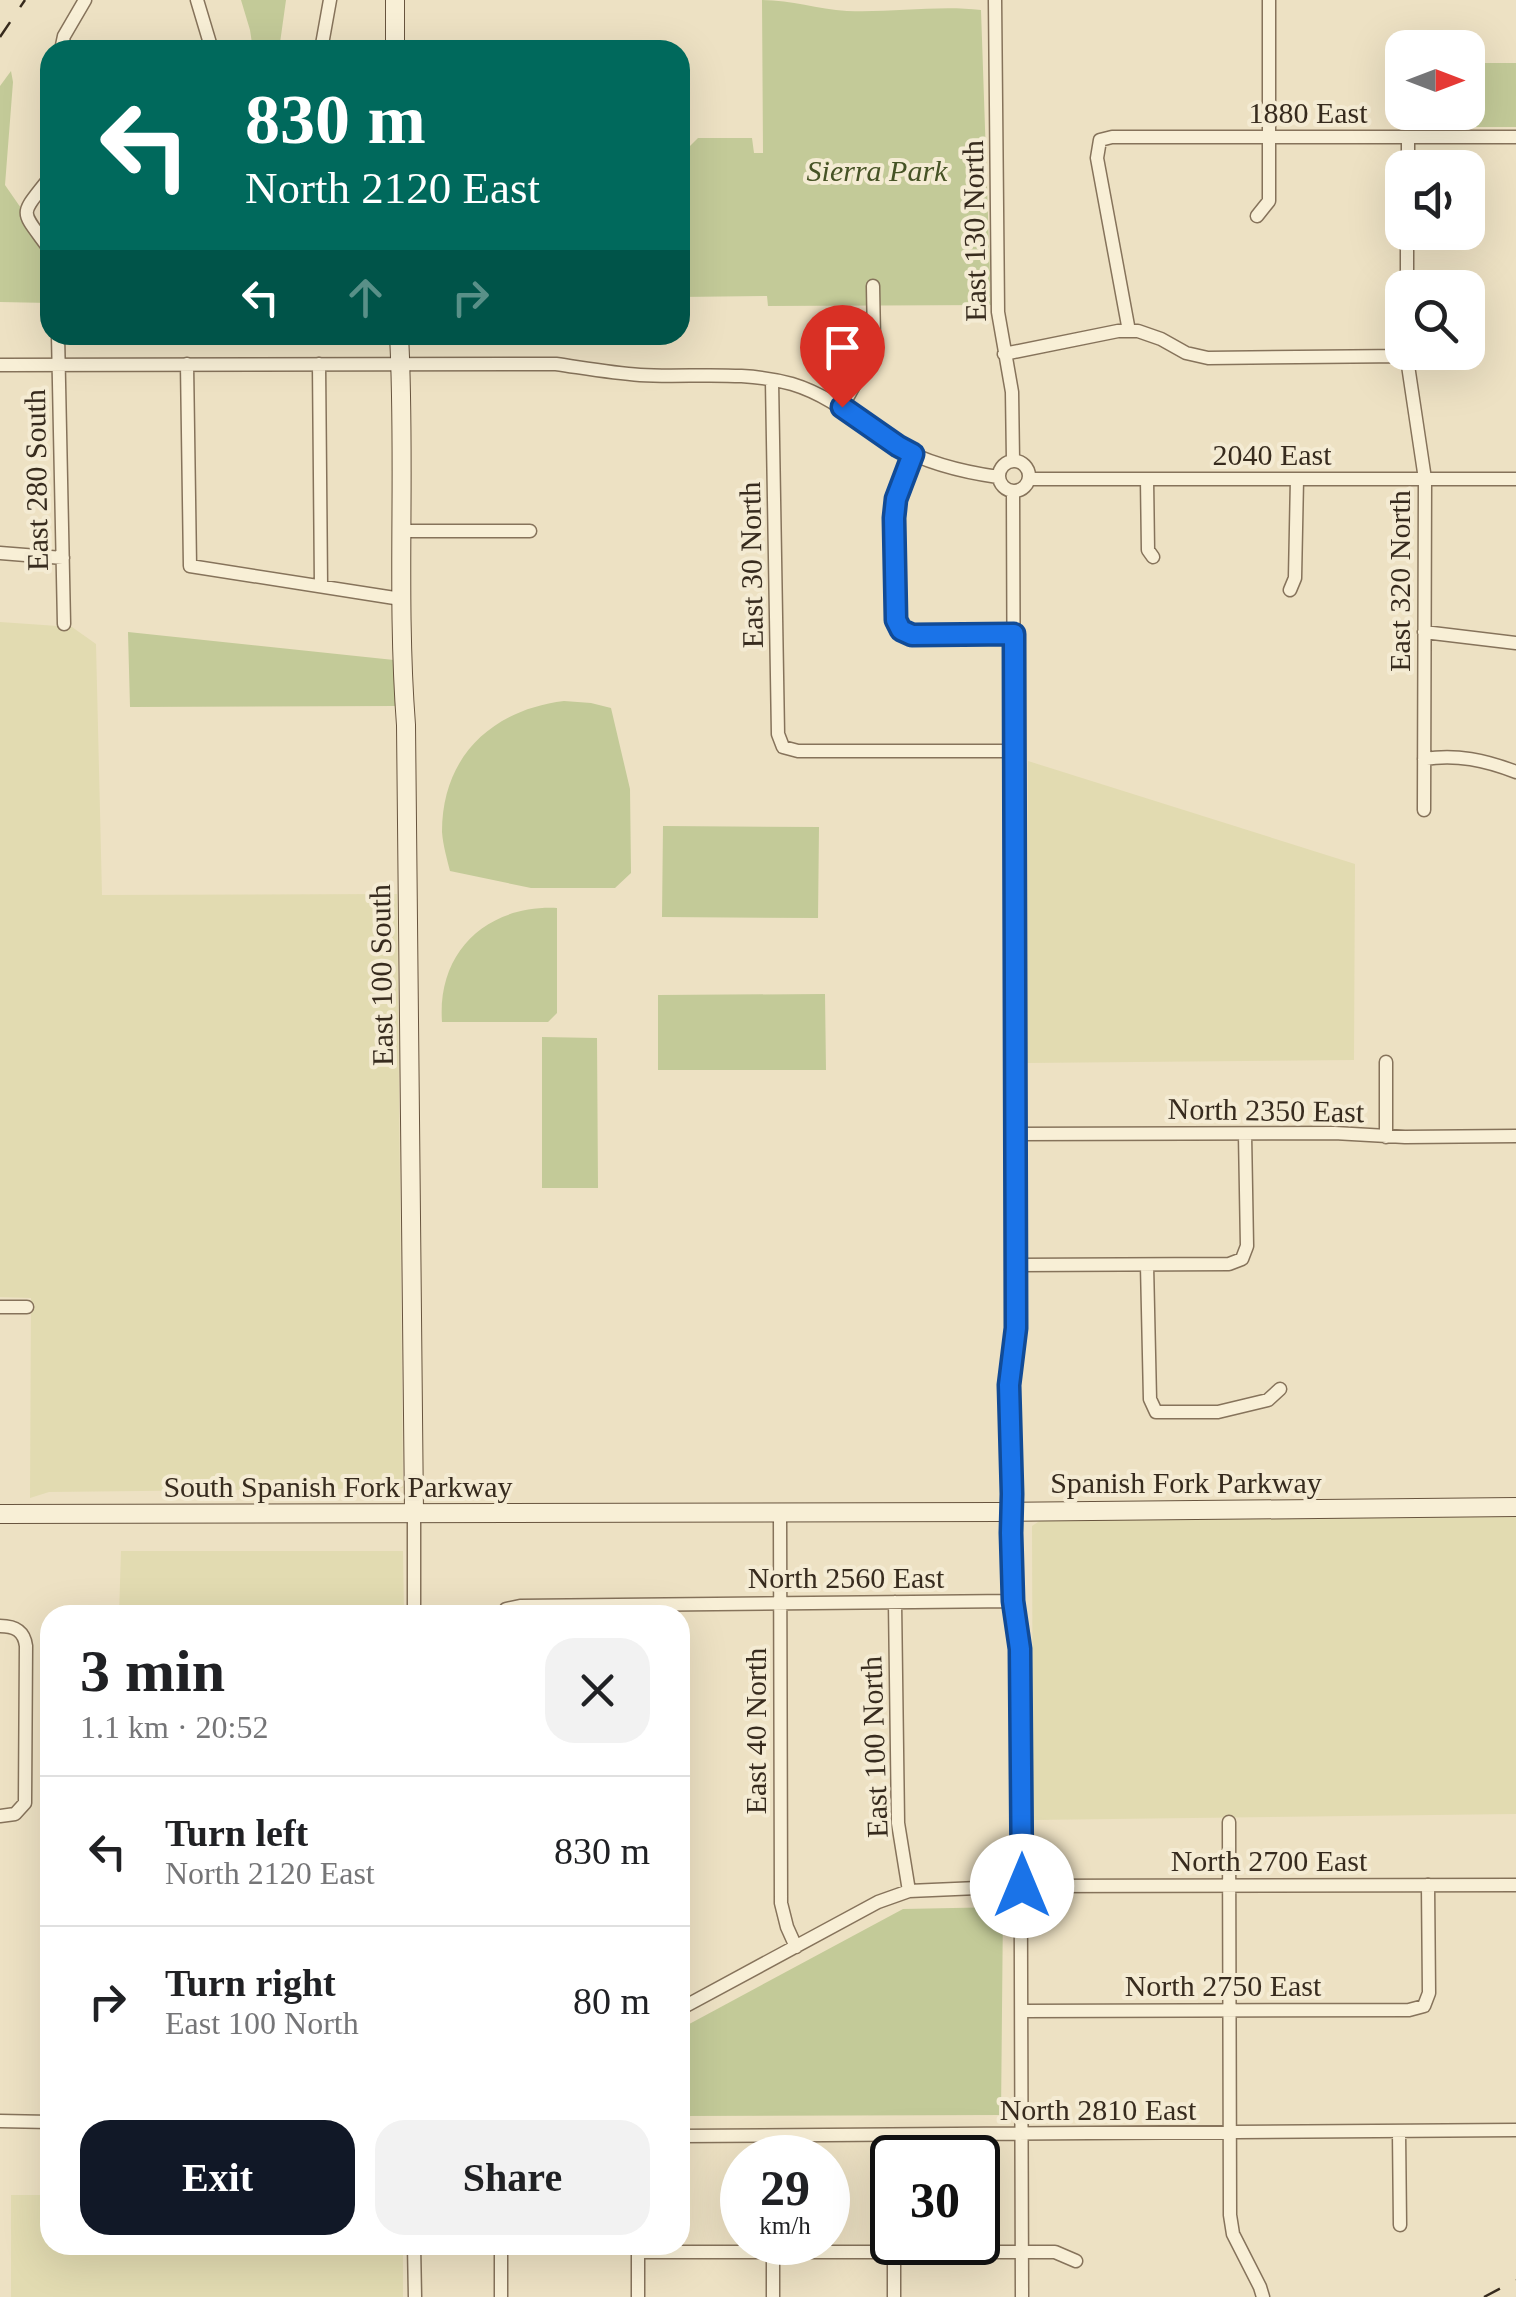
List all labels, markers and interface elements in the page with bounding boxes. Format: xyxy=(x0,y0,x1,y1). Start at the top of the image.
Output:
north arrow xyxy=(1385,30,1485,130)
map controls xyxy=(1385,30,1485,370)
icon: left xyxy=(80,80,210,210)
text: 830 m xyxy=(245,81,426,158)
street label: 1880 East xyxy=(1248,96,1368,129)
street label: East 130 North xyxy=(956,140,992,322)
button: sound xyxy=(1385,150,1485,250)
park label: Sierra Park xyxy=(807,154,948,187)
text: North 2120 East xyxy=(245,163,540,213)
icon: left xyxy=(233,270,288,325)
icon: ahead xyxy=(338,270,393,325)
icon: right xyxy=(443,270,498,325)
button: search xyxy=(1385,270,1485,370)
pin xyxy=(800,305,885,408)
icon: arrive xyxy=(815,320,870,375)
street label: East 280 South xyxy=(18,389,54,571)
street label: 2040 East xyxy=(1212,438,1332,471)
street label: East 30 North xyxy=(733,481,769,649)
street label: East 320 North xyxy=(1383,490,1416,672)
street label: East 100 South xyxy=(363,884,399,1066)
street label: North 2350 East xyxy=(1167,1092,1365,1128)
street label: Spanish Fork Parkway xyxy=(1050,1466,1322,1499)
street label: South Spanish Fork Parkway xyxy=(163,1470,513,1503)
street label: North 2560 East xyxy=(748,1561,945,1594)
text: 3 min xyxy=(80,1638,225,1704)
button: close xyxy=(545,1638,650,1743)
street label: East 40 North xyxy=(739,1648,772,1814)
street label: East 100 North xyxy=(854,1656,894,1838)
text: 1.1 km · 20:52 xyxy=(80,1709,268,1745)
text: Turn left xyxy=(165,1812,308,1854)
icon: left xyxy=(80,1824,135,1879)
text: 830 m xyxy=(554,1830,650,1872)
position arrow xyxy=(970,1834,1074,1938)
street label: North 2700 East xyxy=(1171,1844,1368,1877)
text: North 2120 East xyxy=(165,1855,375,1891)
text: Turn right xyxy=(165,1962,336,2004)
street label: North 2750 East xyxy=(1125,1969,1322,2002)
icon: right xyxy=(80,1974,135,2029)
text: 80 m xyxy=(573,1980,650,2022)
text: East 100 North xyxy=(165,2005,359,2041)
street label: North 2810 East xyxy=(1000,2093,1197,2126)
button: Exit xyxy=(80,2120,355,2235)
button: Share xyxy=(375,2120,650,2235)
speed limit sign: 30 xyxy=(870,2135,1000,2265)
text: 29 xyxy=(760,2160,810,2216)
text: km/h xyxy=(759,2212,811,2239)

